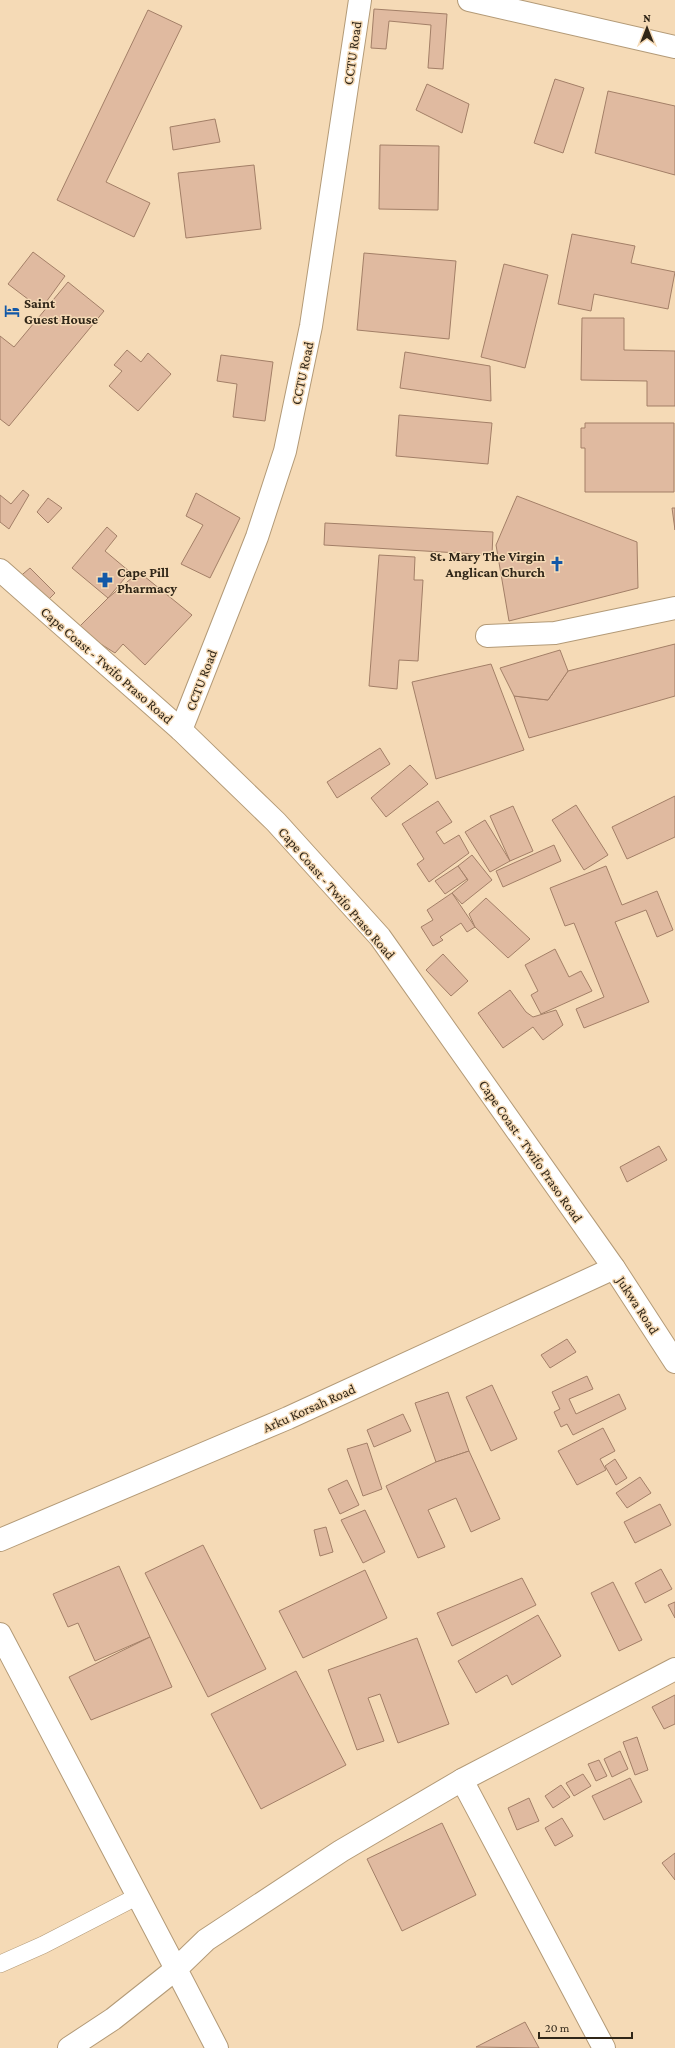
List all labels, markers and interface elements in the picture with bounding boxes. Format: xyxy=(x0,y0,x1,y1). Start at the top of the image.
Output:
north arrow xyxy=(627,8,667,48)
text: N xyxy=(643,12,651,24)
street label: CCTU Road xyxy=(340,20,364,86)
place label: Saint Guest House xyxy=(24,295,98,327)
hotel icon: Saint Guest House xyxy=(3,302,21,320)
street label: CCTU Road xyxy=(288,339,317,406)
place label: St. Mary The Virgin Anglican Church xyxy=(430,548,545,580)
church icon: St. Mary The Virgin Anglican Church xyxy=(548,555,566,573)
place label: Cape Pill Pharmacy xyxy=(117,564,177,596)
pharmacy icon: Cape Pill Pharmacy xyxy=(96,571,114,589)
street label: Cape Coast - Twifo Praso Road xyxy=(38,603,177,727)
street label: CCTU Road xyxy=(182,647,220,713)
street label: Cape Coast - Twifo Praso Road xyxy=(275,824,399,963)
street label: Cape Coast - Twifo Praso Road xyxy=(476,1077,587,1226)
street label: Jukwa Road xyxy=(612,1271,663,1337)
street label: Arku Korsah Road xyxy=(260,1380,358,1436)
scale bar xyxy=(539,2014,632,2040)
text: 20 m xyxy=(545,2021,570,2035)

